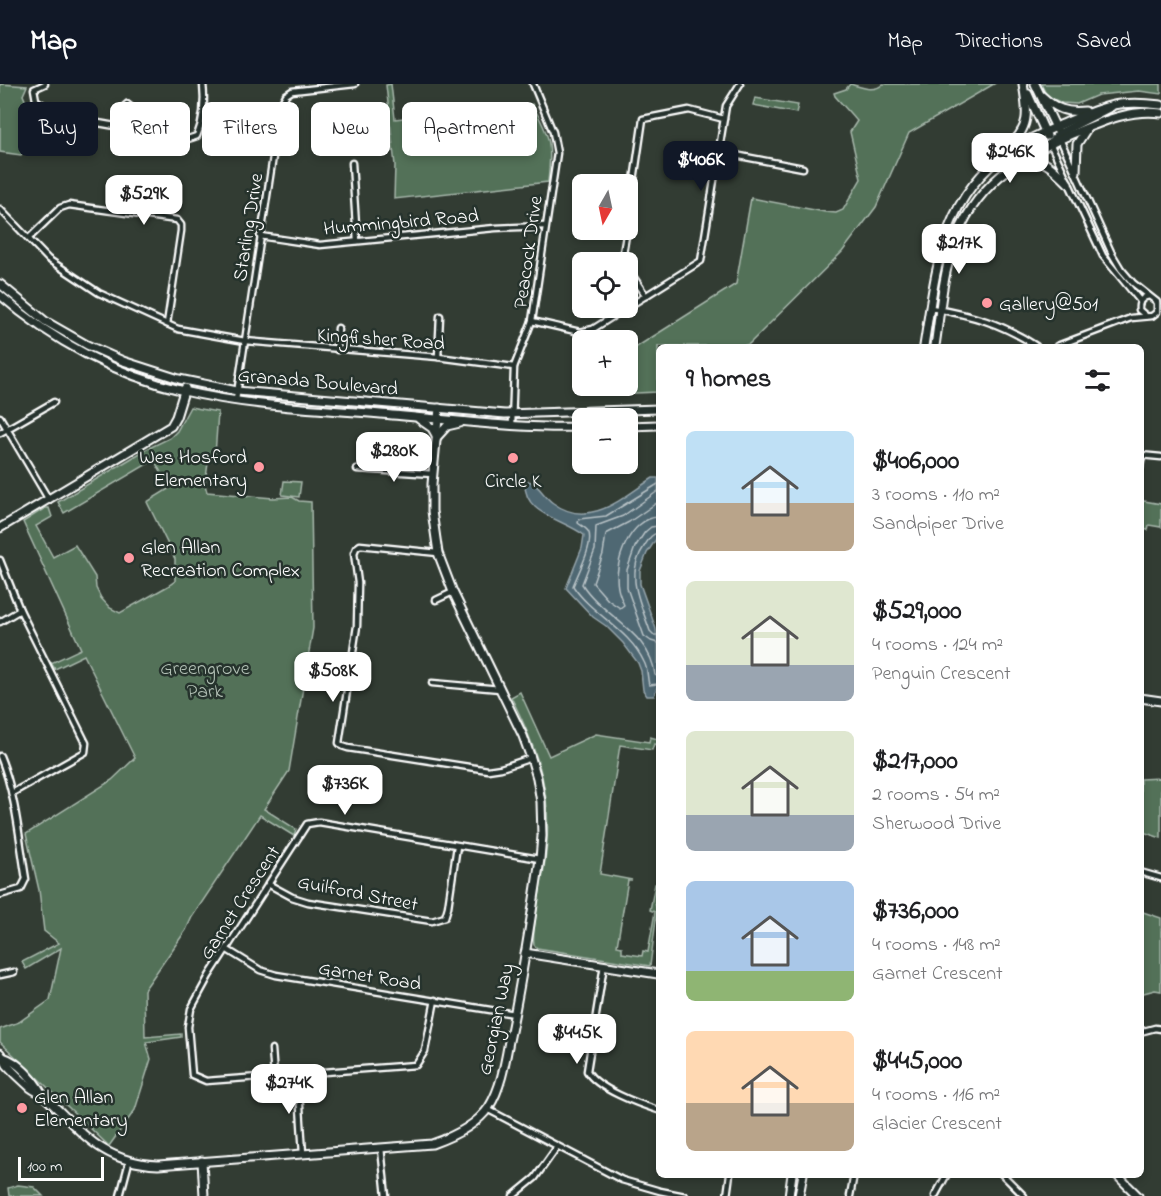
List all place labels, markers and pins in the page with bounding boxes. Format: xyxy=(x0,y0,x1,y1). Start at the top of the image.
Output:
pin: $246K xyxy=(968,133,1052,184)
pin: $406K xyxy=(659,141,743,192)
pin: $529K xyxy=(102,175,186,226)
pin: $217K xyxy=(917,224,1001,275)
place label: Gallery@501 xyxy=(999,291,1098,320)
marker: Gallery@501 xyxy=(980,296,994,310)
pin: $280K xyxy=(352,432,436,483)
place label: Wes Hosford Elementary xyxy=(139,444,247,496)
marker: Circle K xyxy=(506,451,520,465)
marker: Wes Hosford Elementary xyxy=(252,460,266,474)
place label: Circle K xyxy=(485,468,542,497)
place label: Glen Allan Recreation Complex xyxy=(141,534,300,586)
marker: Glen Allan Recreation Complex xyxy=(122,551,136,565)
pin: $508K xyxy=(291,652,375,703)
pin: $736K xyxy=(303,765,387,816)
pin: $445K xyxy=(535,1014,619,1065)
pin: $274K xyxy=(247,1064,331,1115)
place label: Glen Allan Elementary xyxy=(34,1084,128,1136)
marker: Glen Allan Elementary xyxy=(15,1101,29,1115)

